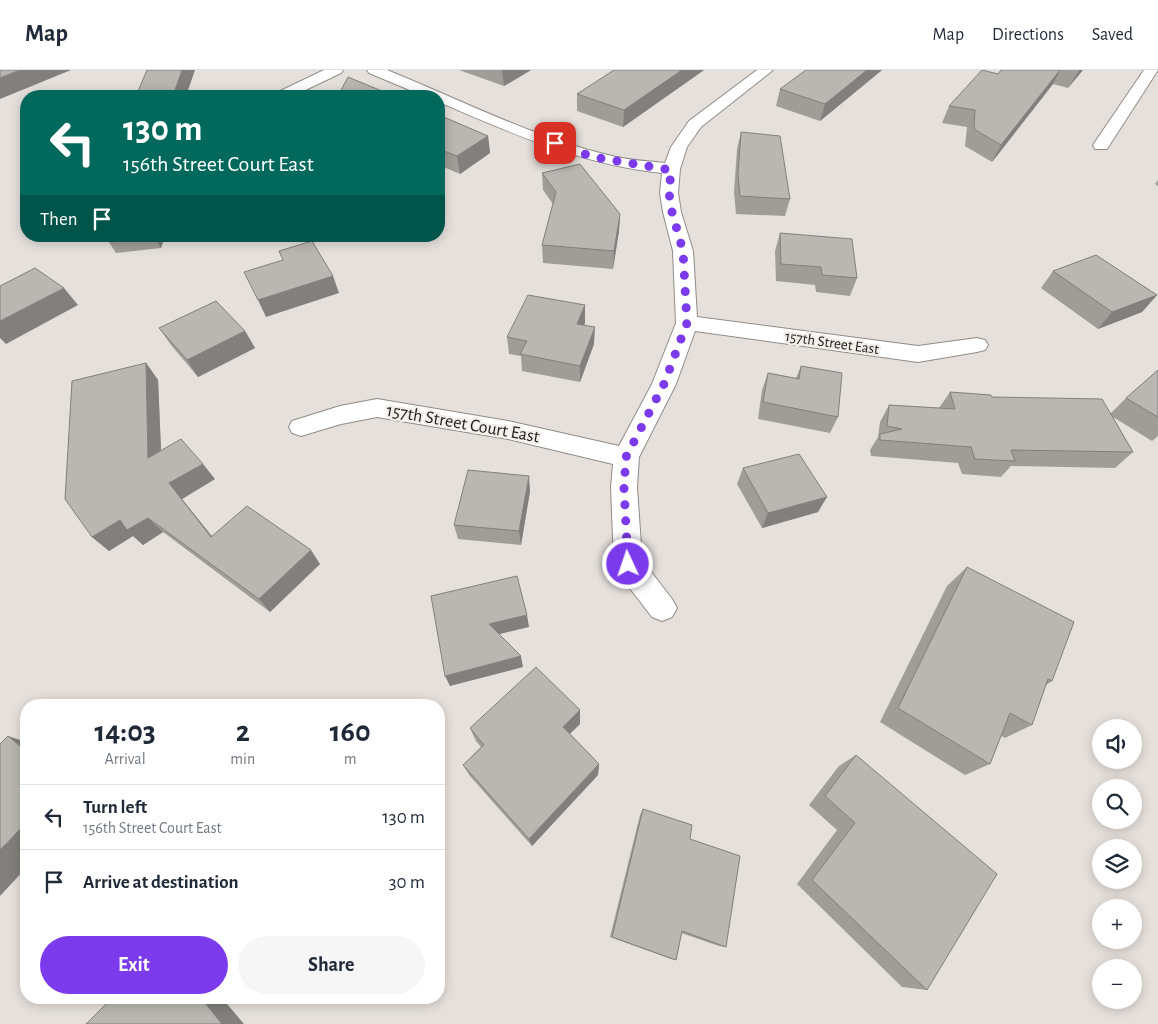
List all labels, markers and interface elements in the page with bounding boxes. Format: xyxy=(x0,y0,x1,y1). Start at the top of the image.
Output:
text: Map xyxy=(25,22,68,46)
text: Map xyxy=(933,26,964,44)
text: Directions xyxy=(992,26,1064,44)
text: Saved xyxy=(1092,26,1133,44)
icon: left xyxy=(40,110,105,175)
text: 130 m xyxy=(123,112,202,147)
pin xyxy=(534,122,576,164)
icon: arrive xyxy=(541,129,569,157)
text: 156th Street Court East xyxy=(123,153,314,175)
icon: arrive xyxy=(88,205,116,233)
text: Then xyxy=(40,210,78,229)
street label: 157th Street East xyxy=(784,329,880,357)
street label: 157th Street Court East xyxy=(385,402,541,446)
position arrow xyxy=(601,537,653,589)
text: 14:03 xyxy=(94,717,156,747)
text: 2 xyxy=(236,717,250,747)
text: 160 xyxy=(330,717,371,747)
map controls xyxy=(1092,719,1142,1009)
button: sound xyxy=(1092,719,1142,769)
text: Arrival xyxy=(105,751,146,767)
text: min xyxy=(230,751,255,767)
text: m xyxy=(344,751,356,767)
button: search xyxy=(1092,779,1142,829)
text: Turn left xyxy=(83,798,147,817)
icon: left xyxy=(40,803,68,831)
text: 130 m xyxy=(382,808,425,827)
text: 156th Street Court East xyxy=(83,820,222,836)
button: layers xyxy=(1092,839,1142,889)
icon: arrive xyxy=(40,868,68,896)
text: Arrive at destination xyxy=(83,873,239,892)
text: 30 m xyxy=(389,873,425,892)
button: + xyxy=(1092,899,1142,949)
button: Exit xyxy=(40,936,228,994)
button: Share xyxy=(238,936,425,994)
button: − xyxy=(1092,959,1142,1009)

